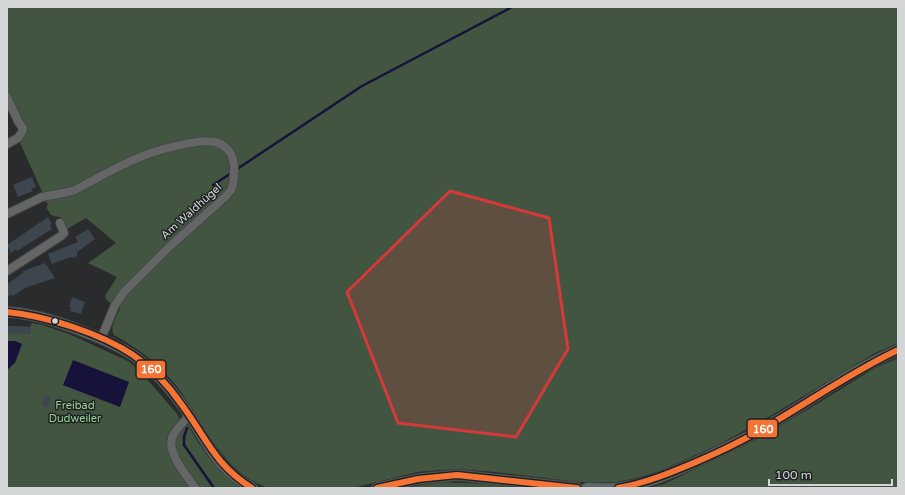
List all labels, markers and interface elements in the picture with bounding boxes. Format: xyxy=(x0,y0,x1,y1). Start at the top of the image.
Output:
street label: Am Waldhügel xyxy=(158,181,224,242)
unlabelled marker xyxy=(50,316,60,326)
line badge: 160 xyxy=(136,360,166,379)
text: 160 xyxy=(141,363,161,376)
park label: Freibad Dudweiler xyxy=(49,399,102,425)
line badge: 160 xyxy=(747,419,778,438)
text: 160 xyxy=(753,423,773,436)
scale bar xyxy=(769,461,892,487)
text: 100 m xyxy=(775,468,812,482)

